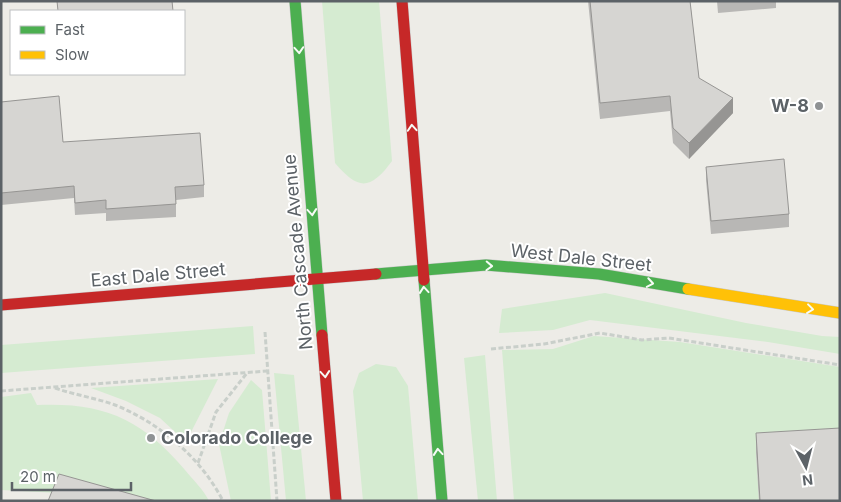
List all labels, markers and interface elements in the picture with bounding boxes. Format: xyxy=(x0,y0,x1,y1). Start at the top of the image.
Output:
legend xyxy=(10,10,185,75)
text: Fast xyxy=(55,20,85,39)
text: Slow xyxy=(55,45,89,64)
one-way arrow xyxy=(293,46,304,54)
place label: W-8 xyxy=(771,95,809,116)
marker: W-8 xyxy=(813,100,825,112)
one-way arrow xyxy=(406,124,417,132)
street label: North Cascade Avenue xyxy=(278,153,317,351)
one-way arrow xyxy=(306,208,317,216)
street label: West Dale Street xyxy=(510,240,653,275)
street label: East Dale Street xyxy=(90,258,226,291)
one-way arrow xyxy=(485,261,493,271)
one-way arrow xyxy=(646,277,654,287)
one-way arrow xyxy=(419,286,430,294)
one-way arrow xyxy=(807,303,815,314)
one-way arrow xyxy=(319,370,330,378)
place label: Colorado College xyxy=(161,427,313,448)
marker: Colorado College xyxy=(145,432,157,444)
north arrow xyxy=(781,442,831,492)
one-way arrow xyxy=(433,448,444,456)
scale bar xyxy=(12,460,131,492)
text: 20 m xyxy=(20,467,56,486)
text: N xyxy=(801,471,814,489)

